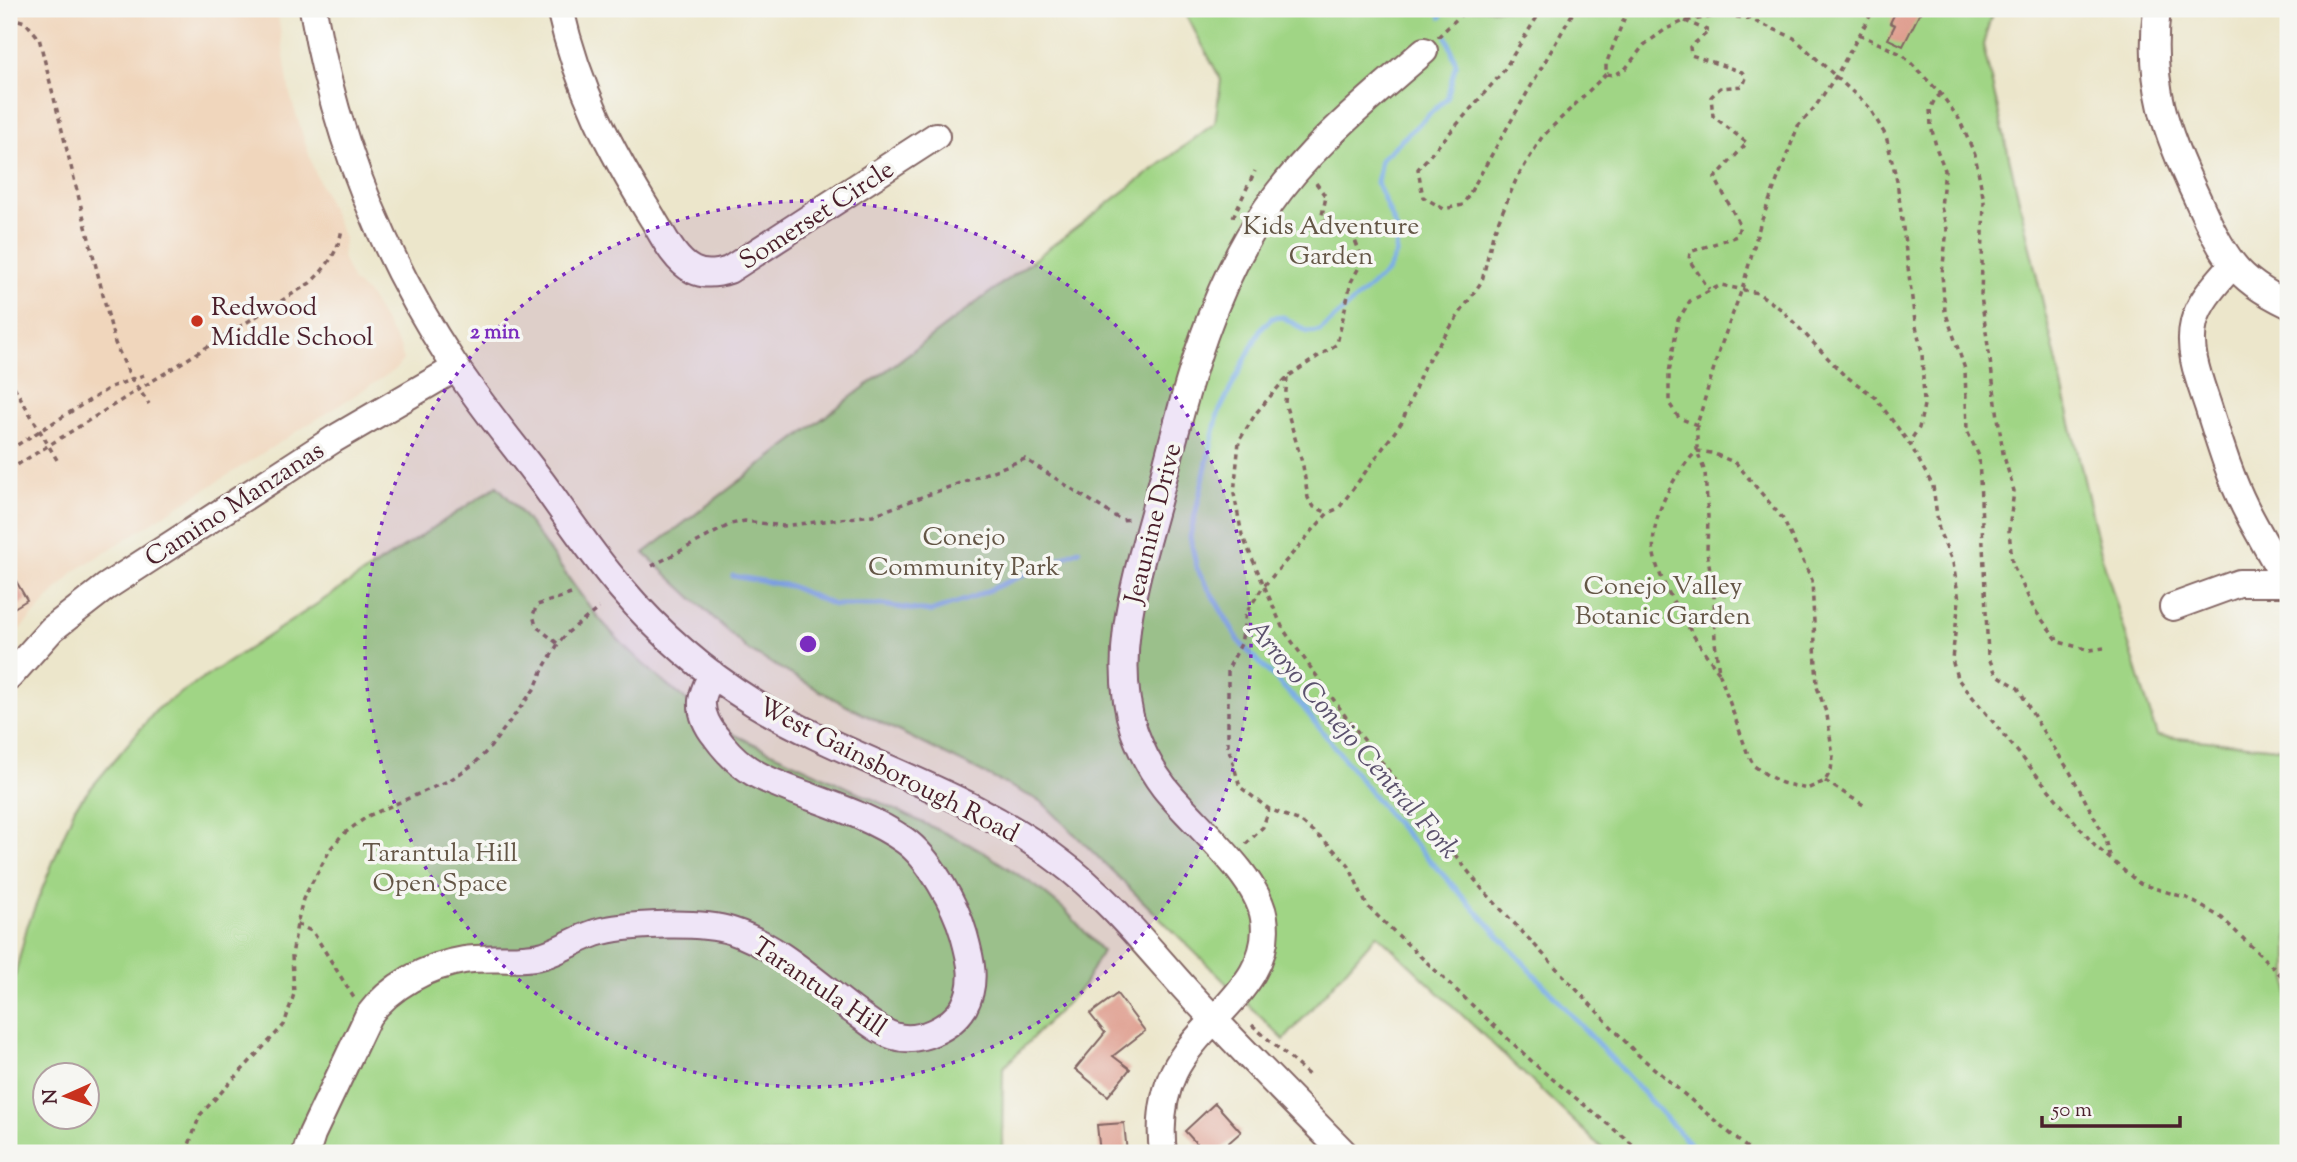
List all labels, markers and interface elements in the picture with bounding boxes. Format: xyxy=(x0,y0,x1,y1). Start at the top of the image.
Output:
street label: Somerset Circle xyxy=(733,152,902,280)
park label: Kids Adventure Garden xyxy=(1243,209,1419,276)
place label: Redwood Middle School xyxy=(211,290,374,357)
marker: Redwood Middle School xyxy=(189,313,205,329)
text: 2 min xyxy=(470,318,521,348)
street label: Camino Manzanas xyxy=(138,433,332,577)
street label: Jeaunine Drive xyxy=(1116,439,1192,610)
park label: Conejo Community Park xyxy=(868,520,1060,587)
park label: Conejo Valley Botanic Garden xyxy=(1575,569,1751,636)
water label: Arroyo Conejo Central Fork xyxy=(1236,611,1468,869)
centre of rings xyxy=(796,632,820,656)
street label: West Gainsborough Road xyxy=(751,689,1025,853)
park label: Tarantula Hill Open Space xyxy=(362,836,518,903)
street label: Tarantula Hill xyxy=(744,929,893,1047)
north arrow xyxy=(32,1060,102,1130)
scale bar xyxy=(2042,1085,2180,1129)
text: N xyxy=(38,1088,65,1105)
text: 50 m xyxy=(2051,1096,2092,1126)

